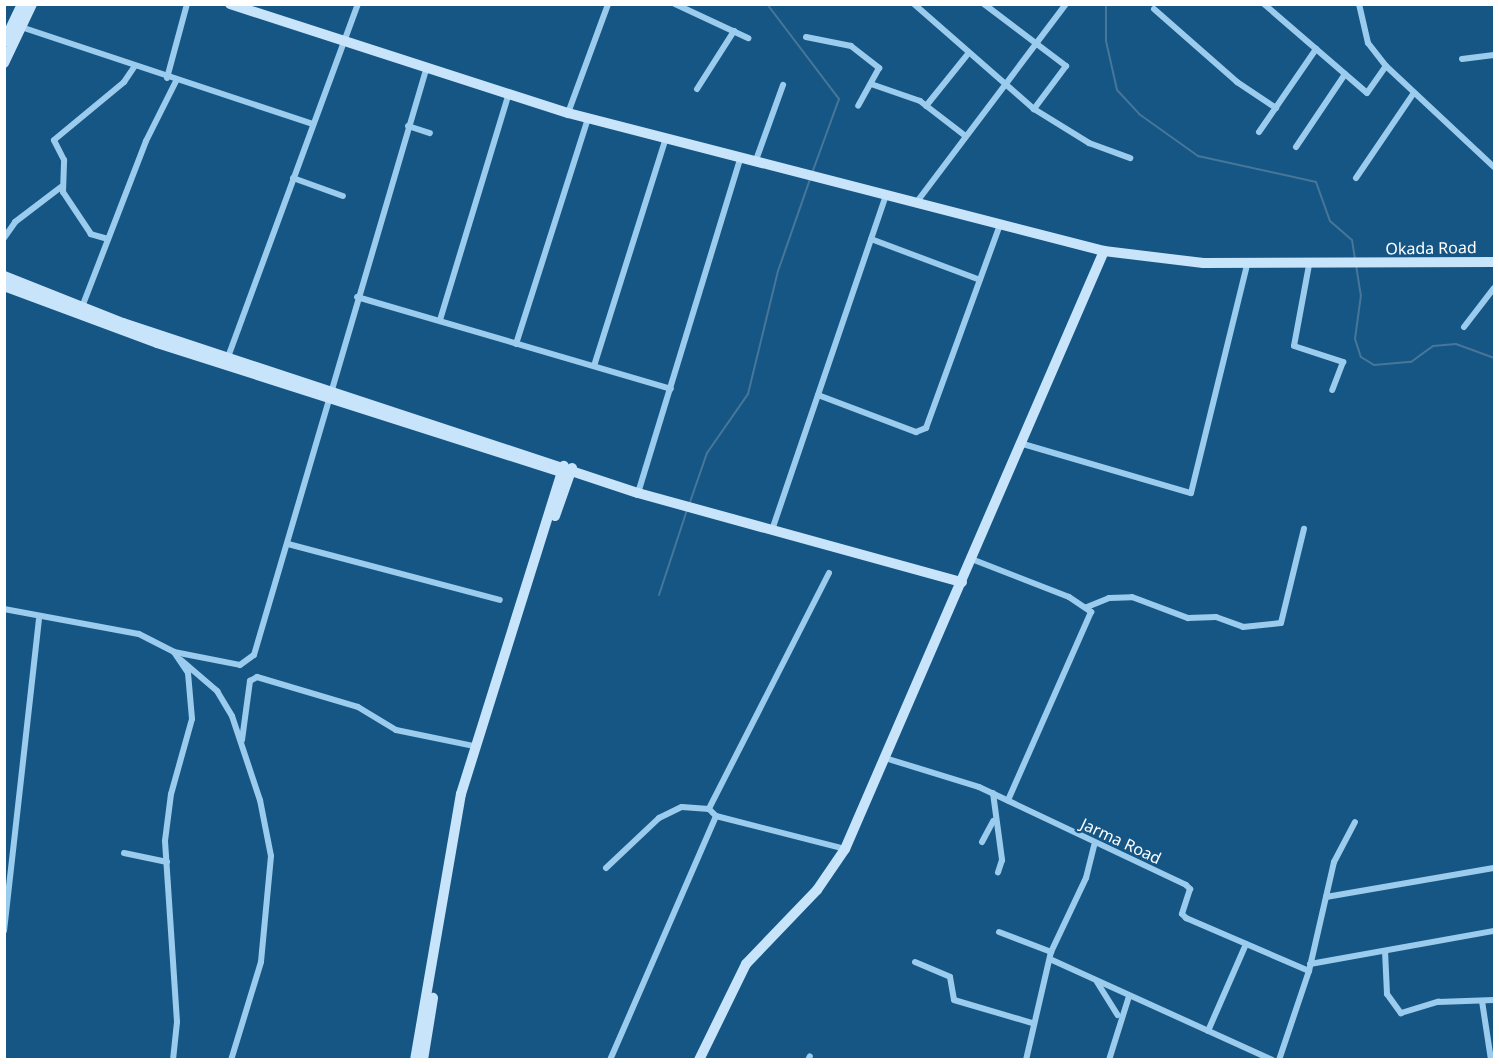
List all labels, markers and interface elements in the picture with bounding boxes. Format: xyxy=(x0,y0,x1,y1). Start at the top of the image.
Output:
street label: Okada Road xyxy=(1385,238,1477,258)
street label: Jarma Road xyxy=(1078,814,1164,868)

